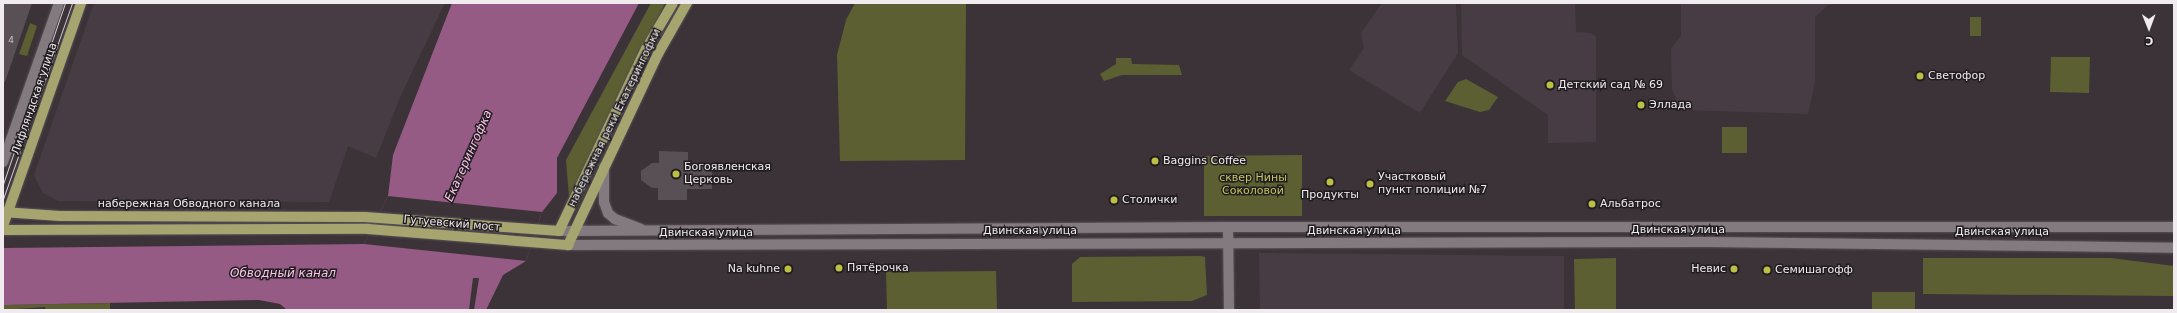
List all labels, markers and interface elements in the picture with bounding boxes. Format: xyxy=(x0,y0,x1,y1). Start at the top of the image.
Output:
north arrow xyxy=(2129,8,2169,48)
street label: набережная реки Екатерингофки xyxy=(566,27,664,209)
text: С xyxy=(2145,34,2153,47)
house number: 4 xyxy=(8,35,14,45)
street label: Лифляндская улица xyxy=(10,41,60,157)
place label: Светофор xyxy=(1928,69,1985,83)
marker: Светофор xyxy=(1915,71,1925,81)
place label: Детский сад № 69 xyxy=(1558,78,1663,92)
marker: Детский сад № 69 xyxy=(1545,80,1555,90)
place label: Эллада xyxy=(1649,98,1692,112)
marker: Эллада xyxy=(1636,100,1646,110)
water label: Екатерингофка xyxy=(442,108,496,204)
place label: Baggins Coffee xyxy=(1163,154,1246,168)
marker: Baggins Coffee xyxy=(1150,156,1160,166)
place label: Богоявленская Церковь xyxy=(684,161,771,187)
marker: Богоявленская Церковь xyxy=(671,169,681,179)
place label: Участковый пункт полиции №7 xyxy=(1378,171,1487,197)
park label: сквер Нины Соколовой xyxy=(1219,172,1287,198)
marker: Продукты xyxy=(1325,177,1335,187)
marker: Участковый пункт полиции №7 xyxy=(1365,179,1375,189)
place label: Продукты xyxy=(1301,188,1359,202)
place label: Столички xyxy=(1122,193,1177,207)
marker: Столички xyxy=(1109,195,1119,205)
street label: набережная Обводного канала xyxy=(98,197,280,211)
place label: Альбатрос xyxy=(1600,197,1661,211)
marker: Альбатрос xyxy=(1587,199,1597,209)
street label: Гутуевский мост xyxy=(403,213,501,235)
street label: Двинская улица xyxy=(1631,223,1725,237)
street label: Двинская улица xyxy=(983,224,1077,238)
street label: Двинская улица xyxy=(1307,224,1401,238)
street label: Двинская улица xyxy=(1955,225,2049,239)
street label: Двинская улица xyxy=(659,226,753,240)
place label: Пятёрочка xyxy=(847,261,909,275)
place label: Na kuhne xyxy=(728,262,780,276)
place label: Невис xyxy=(1691,262,1726,276)
marker: Пятёрочка xyxy=(834,263,844,273)
place label: Семишагофф xyxy=(1775,263,1853,277)
marker: Na kuhne xyxy=(783,264,793,274)
marker: Невис xyxy=(1729,264,1739,274)
marker: Семишагофф xyxy=(1762,265,1772,275)
water label: Обводный канал xyxy=(230,267,336,281)

